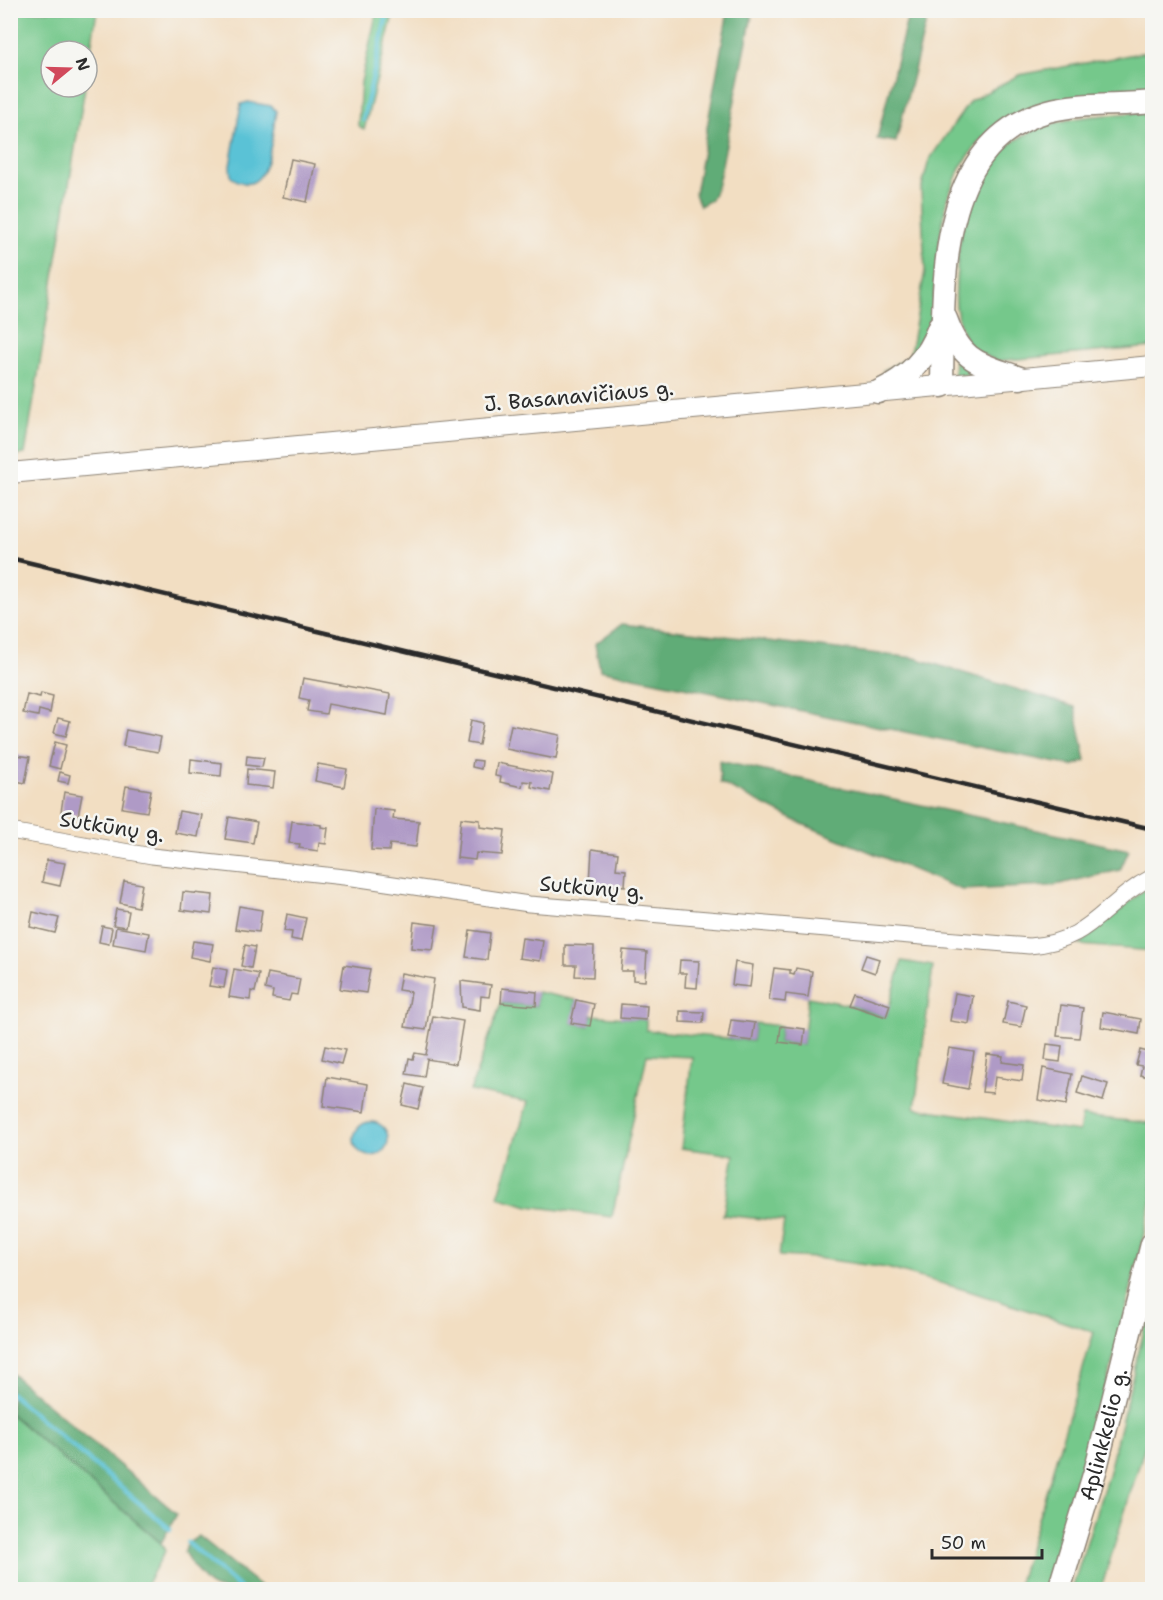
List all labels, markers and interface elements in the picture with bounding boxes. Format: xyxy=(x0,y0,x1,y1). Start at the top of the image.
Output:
north arrow xyxy=(39,39,99,99)
text: N xyxy=(71,55,95,74)
street label: J. Basanavičiaus g. xyxy=(483,374,675,418)
street label: Sutkūnų g. xyxy=(58,805,166,849)
street label: Sutkūnų g. xyxy=(538,869,646,907)
street label: Aplinkkelio g. xyxy=(1073,1365,1134,1504)
scale bar xyxy=(932,1522,1042,1560)
text: 50 m xyxy=(941,1531,986,1555)

